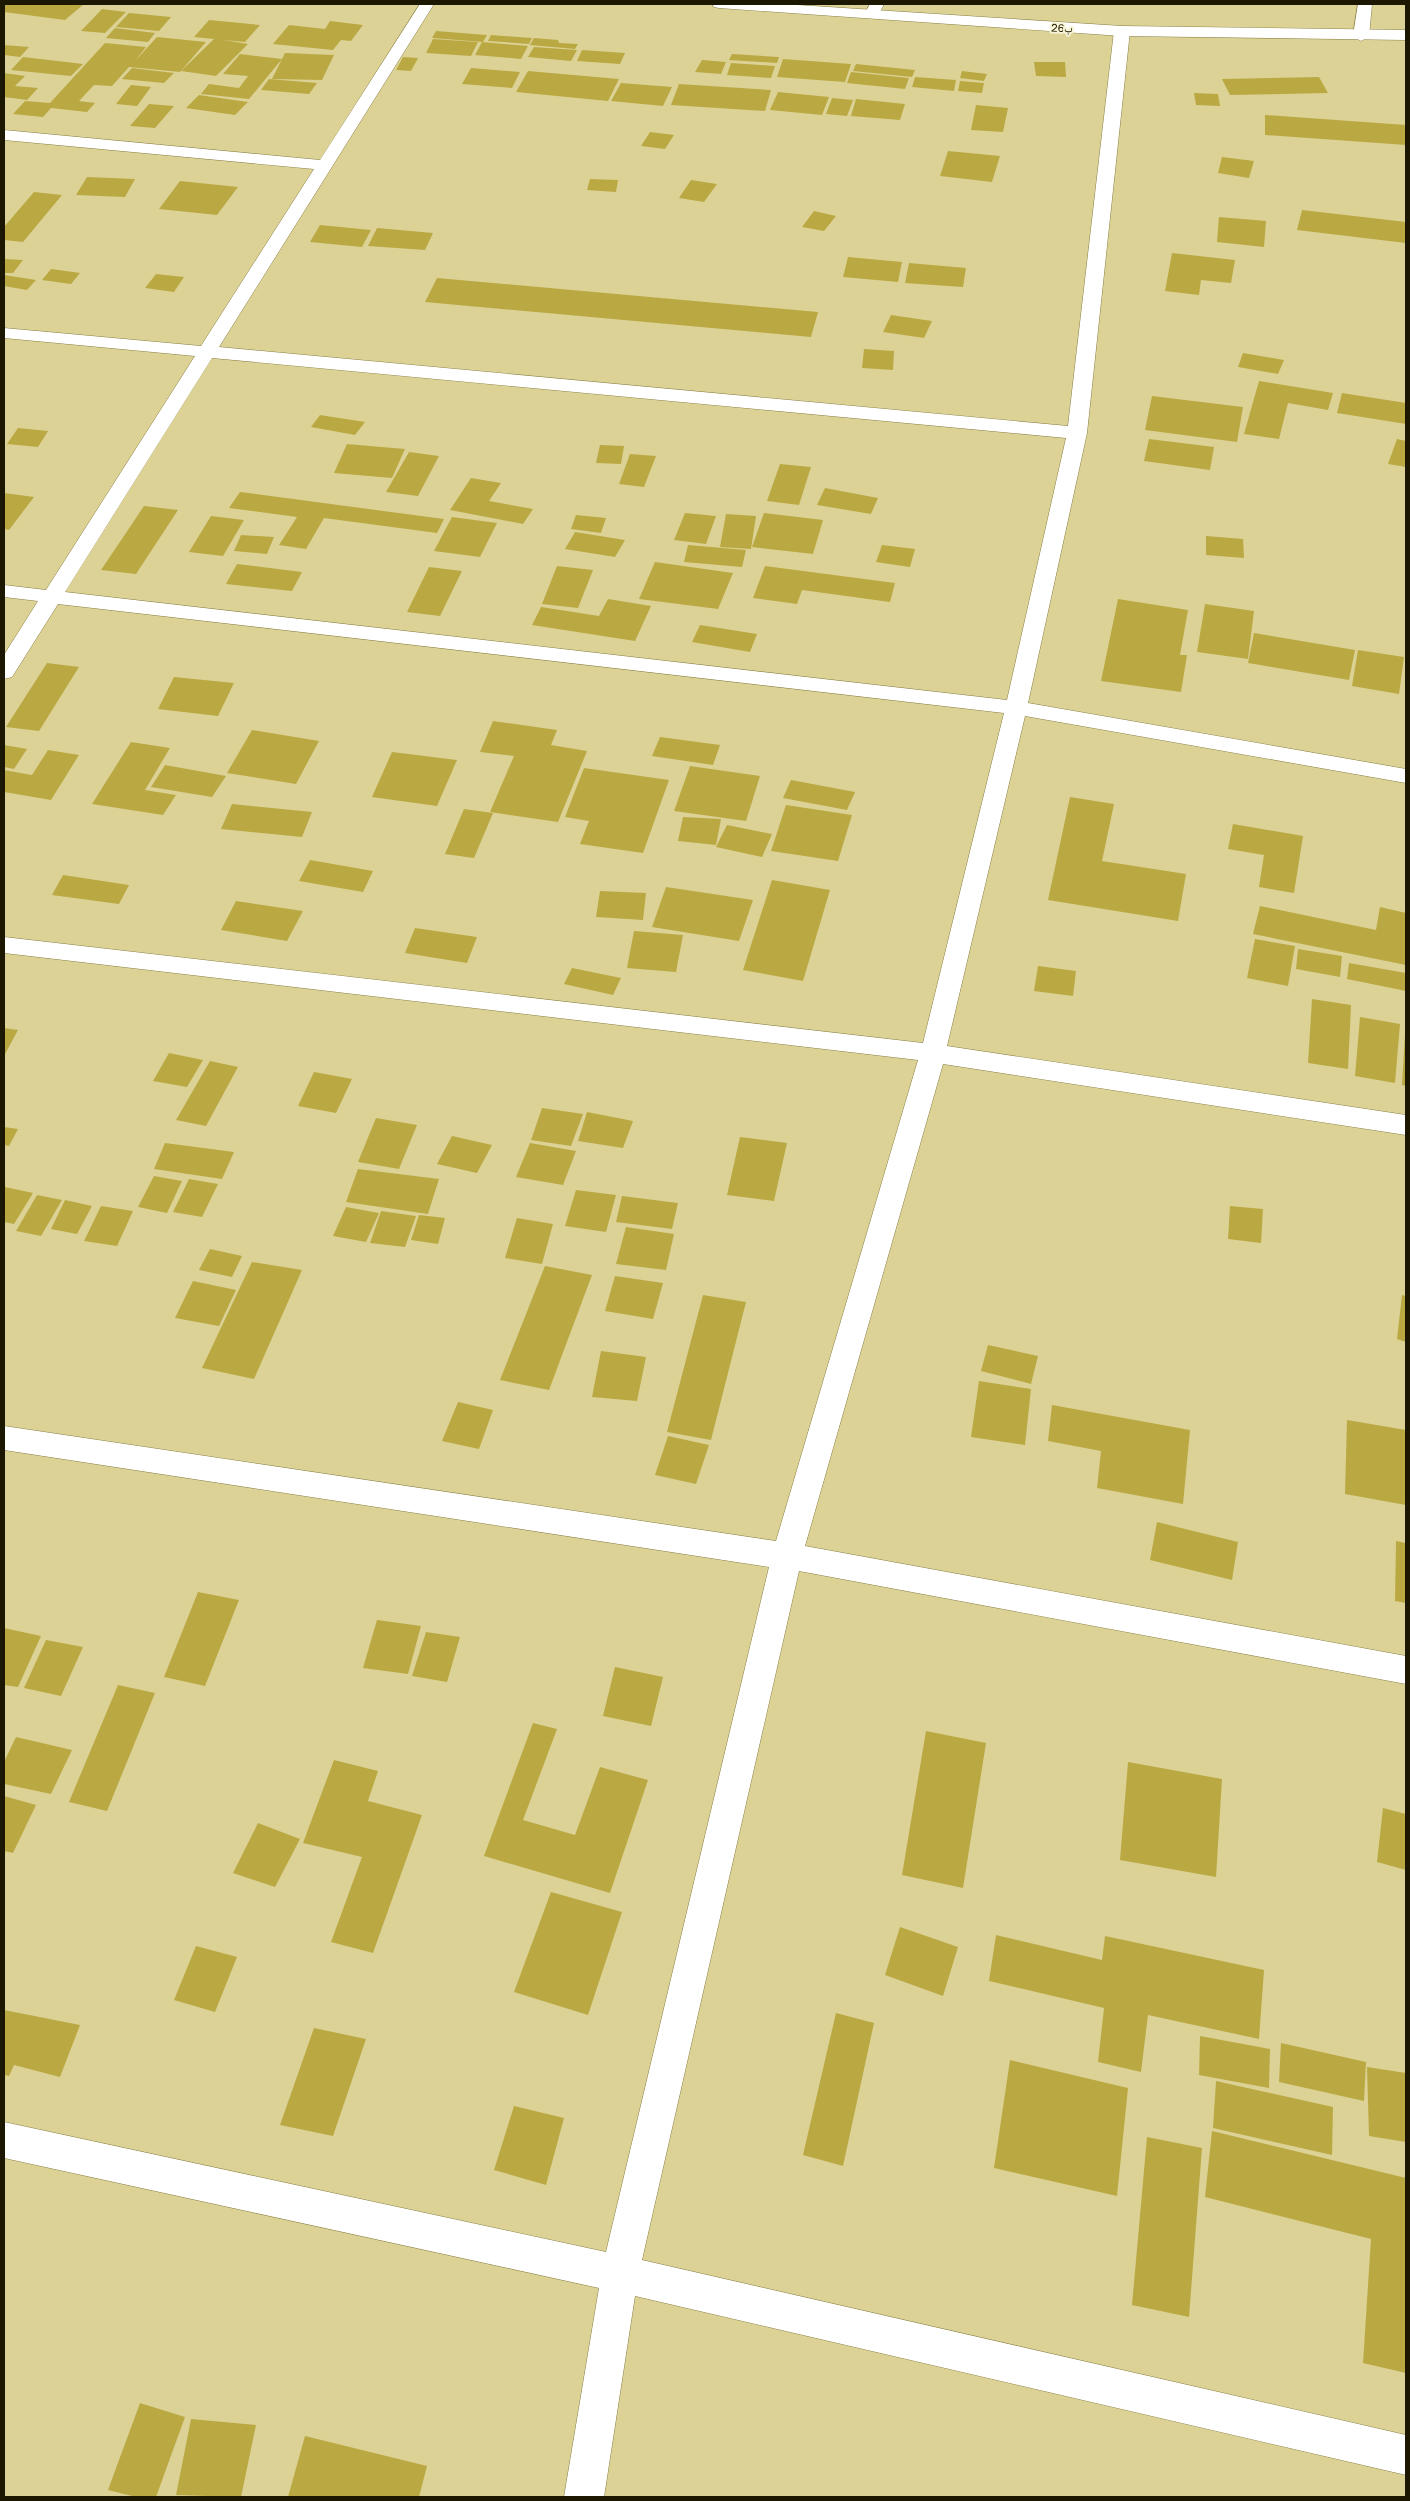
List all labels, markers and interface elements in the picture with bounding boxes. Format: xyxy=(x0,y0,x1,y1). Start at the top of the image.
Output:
street label: 26ب xyxy=(1051,20,1073,35)

